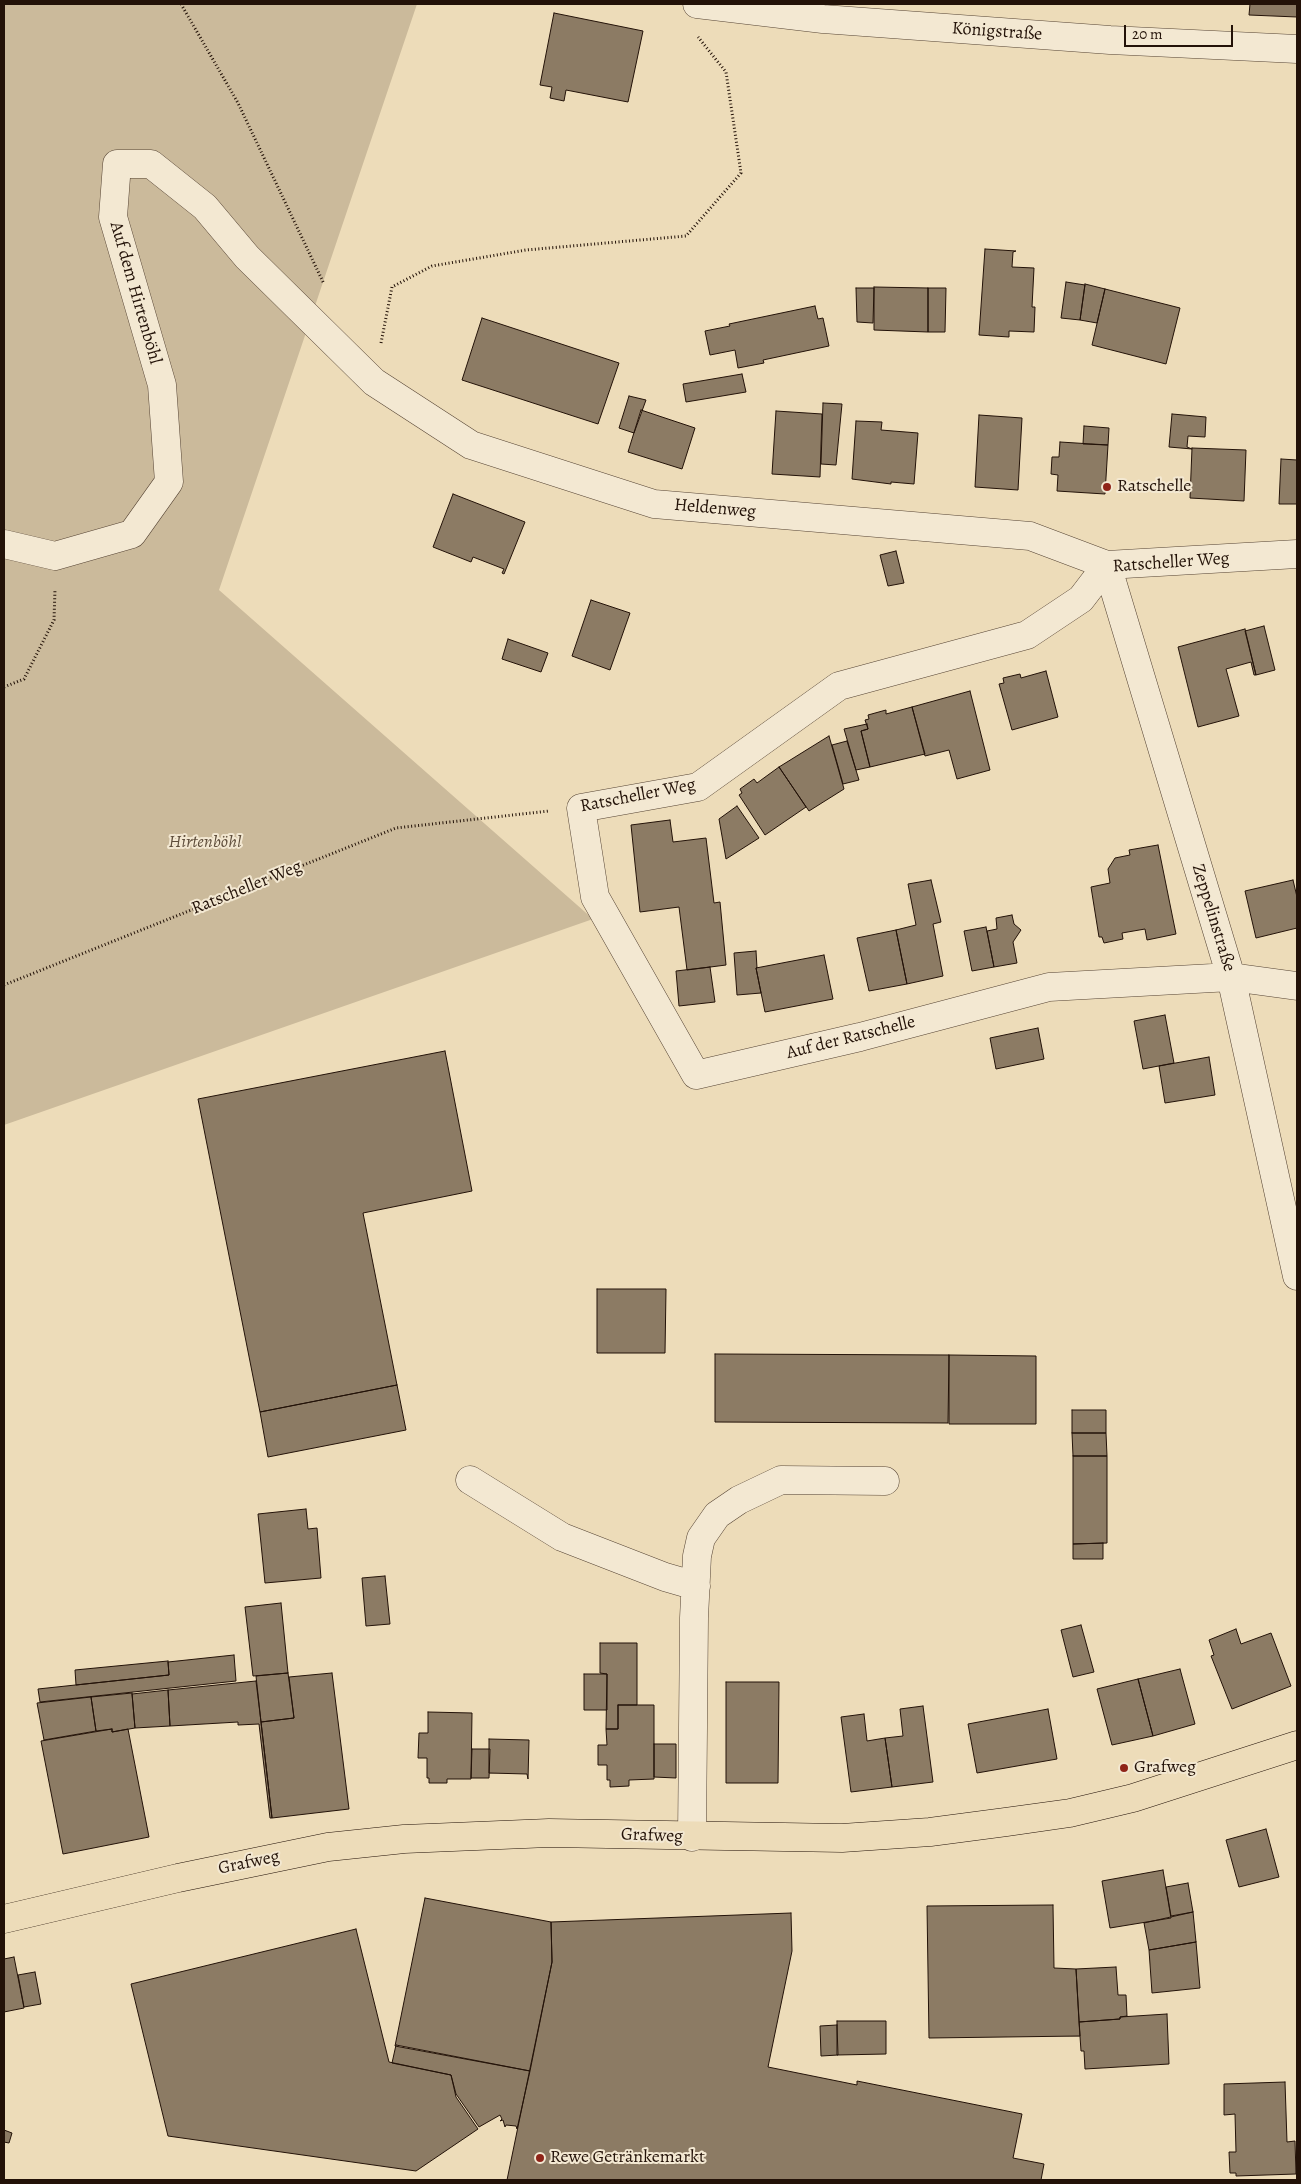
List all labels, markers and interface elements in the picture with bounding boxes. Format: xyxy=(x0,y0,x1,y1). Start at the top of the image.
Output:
scale bar xyxy=(1126,15,1235,47)
street label: Königstraße xyxy=(951,18,1043,46)
text: 20 m xyxy=(1132,24,1163,44)
street label: Auf dem Hirtenböhl xyxy=(104,219,166,367)
place label: Ratschelle xyxy=(1117,476,1191,498)
marker: Ratschelle xyxy=(1101,481,1113,493)
street label: Heldenweg xyxy=(673,495,757,523)
street label: Ratscheller Weg xyxy=(1112,548,1230,578)
street label: Ratscheller Weg xyxy=(578,774,698,818)
park label: Hirtenböhl xyxy=(169,832,241,854)
street label: Ratscheller Weg xyxy=(189,856,305,920)
street label: Zeppelinstraße xyxy=(1186,862,1240,974)
street label: Auf der Ratschelle xyxy=(784,1012,918,1064)
place label: Grafweg xyxy=(1134,1757,1196,1779)
marker: Grafweg xyxy=(1118,1762,1130,1774)
street label: Grafweg xyxy=(621,1824,683,1848)
street label: Grafweg xyxy=(216,1846,282,1880)
place label: Rewe Getränkemarkt xyxy=(550,2147,705,2169)
marker: Rewe Getränkemarkt xyxy=(534,2152,546,2164)

